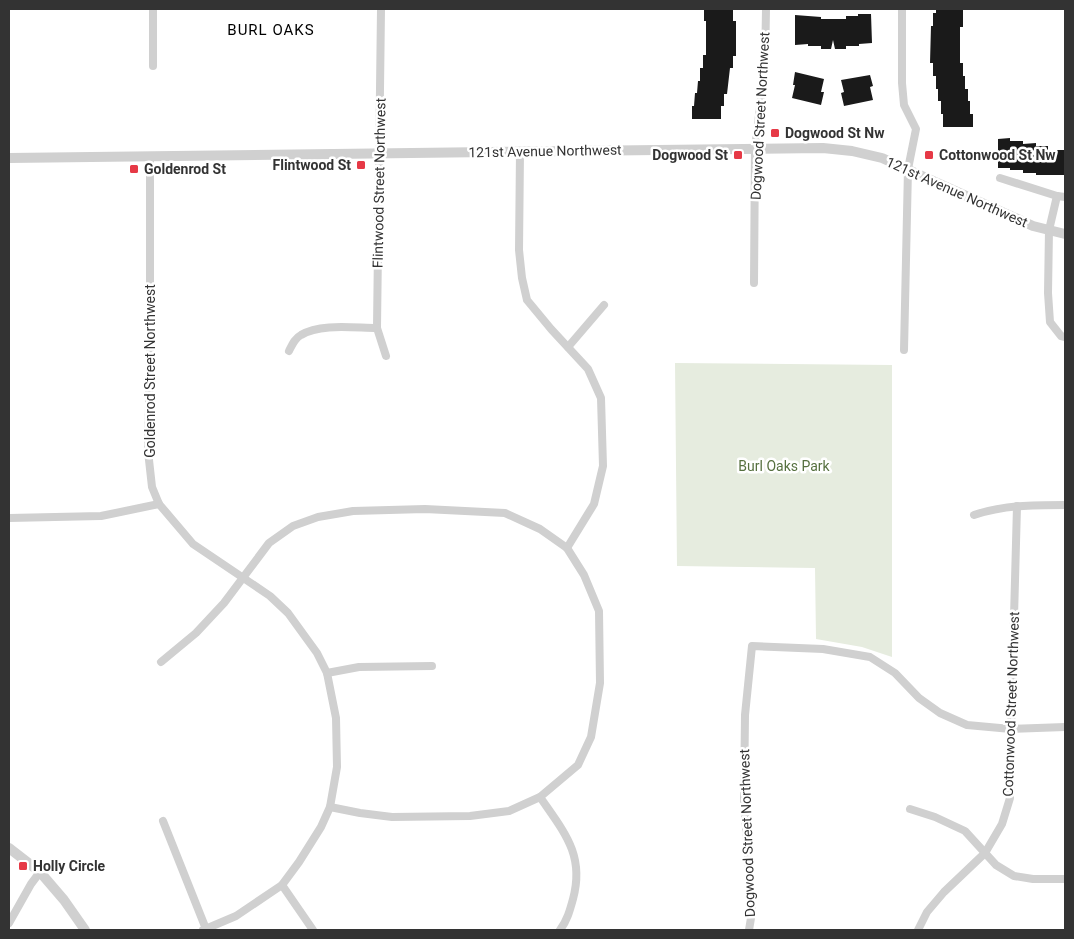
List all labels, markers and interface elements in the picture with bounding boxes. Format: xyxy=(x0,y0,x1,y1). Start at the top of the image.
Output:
district label: BURL OAKS xyxy=(227,21,315,39)
street label: Dogwood Street Northwest xyxy=(748,31,772,201)
street label: Flintwood Street Northwest xyxy=(370,97,388,268)
place label: Dogwood St Nw xyxy=(785,125,885,141)
marker: Dogwood St Nw xyxy=(769,127,781,139)
street label: 121st Avenue Northwest xyxy=(468,142,622,160)
place label: Dogwood St xyxy=(652,147,728,163)
place label: Cottonwood St Nw xyxy=(939,147,1056,163)
marker: Dogwood St xyxy=(732,149,744,161)
marker: Cottonwood St Nw xyxy=(923,149,935,161)
street label: 121st Avenue Northwest xyxy=(884,154,1031,231)
place label: Flintwood St xyxy=(273,157,351,173)
marker: Flintwood St xyxy=(355,159,367,171)
place label: Goldenrod St xyxy=(144,161,226,177)
marker: Goldenrod St xyxy=(128,163,140,175)
street label: Goldenrod Street Northwest xyxy=(142,284,158,458)
park label: Burl Oaks Park xyxy=(738,458,831,474)
street label: Cottonwood Street Northwest xyxy=(1000,611,1022,797)
street label: Dogwood Street Northwest xyxy=(736,748,758,917)
place label: Holly Circle xyxy=(33,858,106,874)
marker: Holly Circle xyxy=(17,860,29,872)

